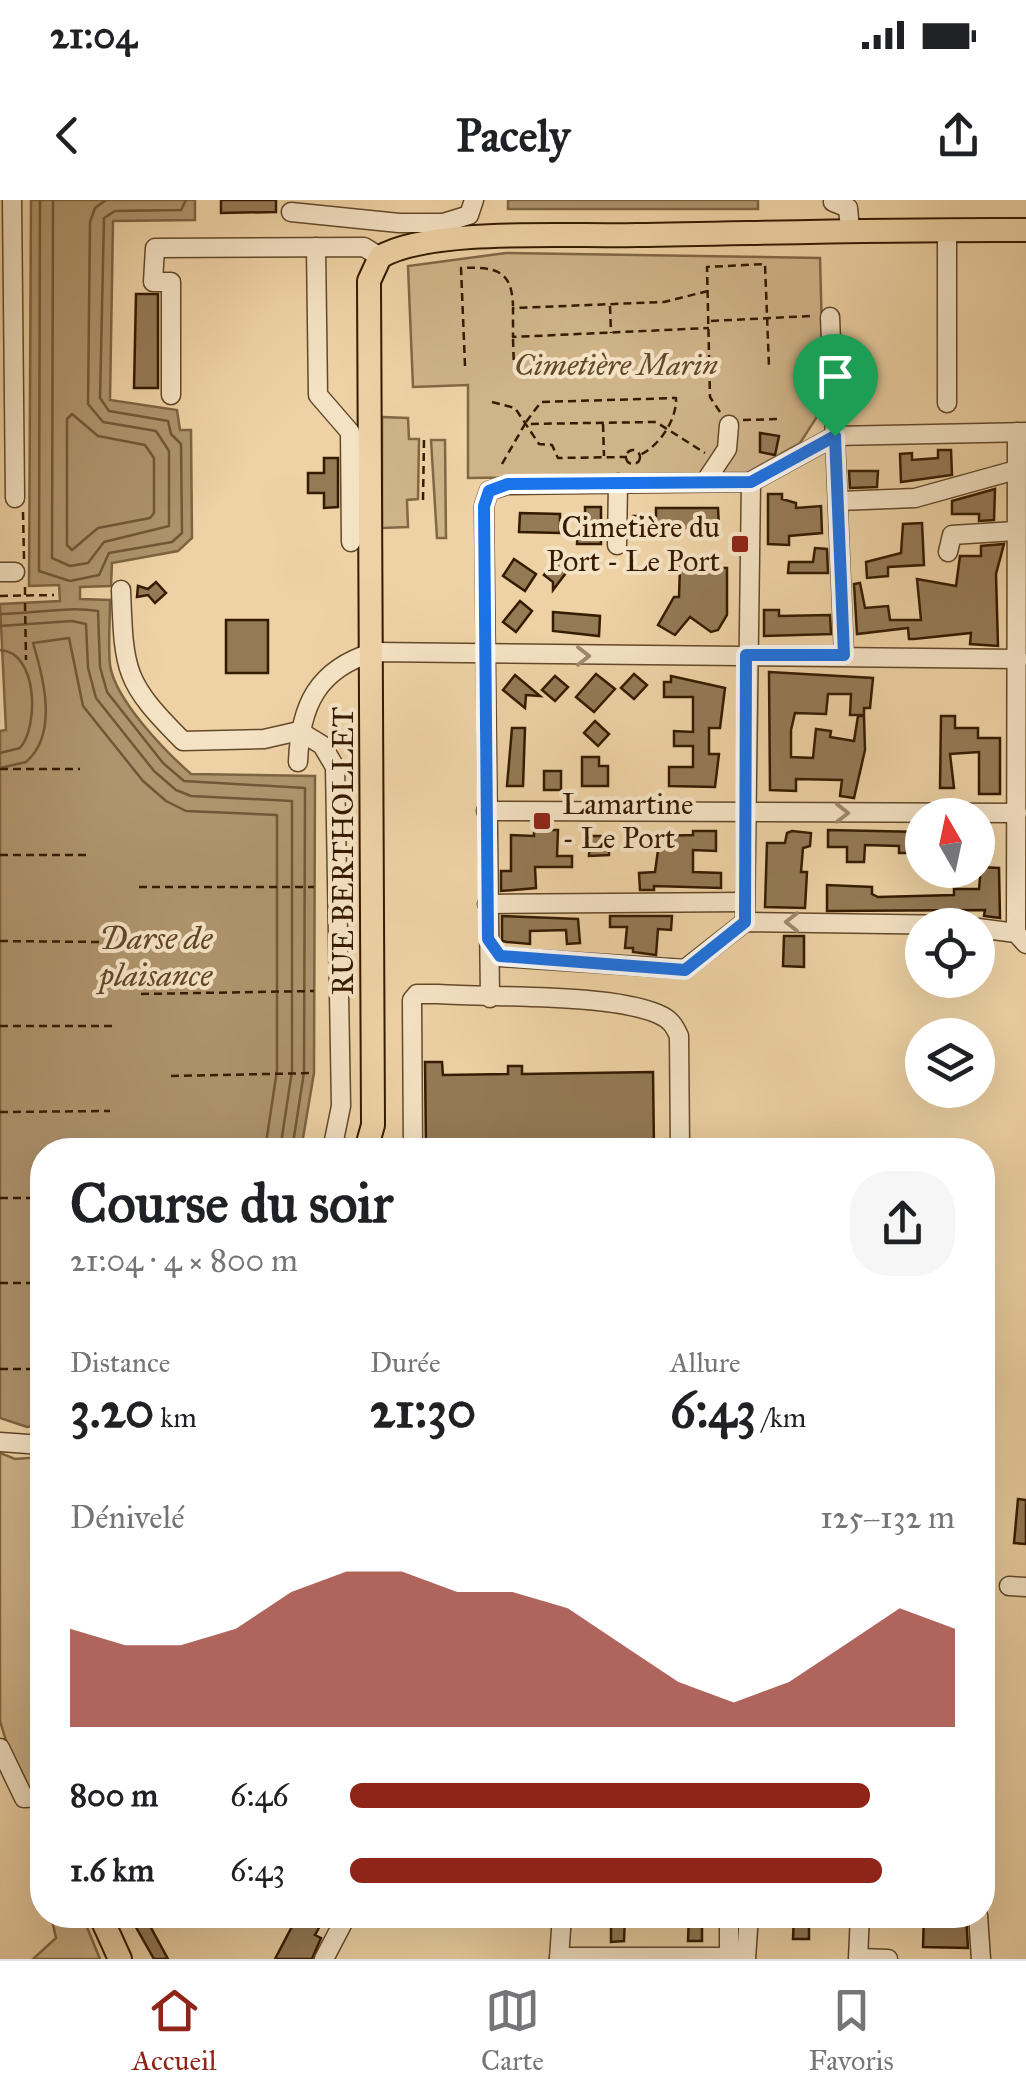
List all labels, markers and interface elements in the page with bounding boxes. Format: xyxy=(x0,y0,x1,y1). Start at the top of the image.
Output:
text: 21:04 xyxy=(50,12,137,58)
icon: back xyxy=(40,108,95,163)
text: Pacely xyxy=(456,108,570,163)
icon: share xyxy=(931,108,986,163)
pin xyxy=(793,334,878,437)
park label: Cimetière Marin xyxy=(514,347,718,383)
icon: arrive xyxy=(808,349,863,404)
place label: Cimetière du Port - Le Port xyxy=(547,509,720,579)
marker: Cimetière du Port - Le Port xyxy=(729,533,751,555)
one-way arrow xyxy=(576,645,591,667)
street label: RUE BERTHOLLET xyxy=(325,707,361,995)
place label: Lamartine - Le Port xyxy=(562,786,694,856)
north arrow xyxy=(905,798,995,888)
map controls xyxy=(905,798,995,1108)
one-way arrow xyxy=(835,802,851,823)
marker: Lamartine - Le Port xyxy=(531,810,553,832)
button: locate xyxy=(905,908,995,998)
one-way arrow xyxy=(783,911,798,933)
water label: Darse de plaisance xyxy=(96,919,214,995)
button: layers xyxy=(905,1018,995,1108)
text: Course du soir xyxy=(70,1170,393,1237)
button: share xyxy=(850,1171,955,1276)
text: 21:04 · 4 × 800 m xyxy=(70,1241,298,1280)
text: Distance xyxy=(70,1345,170,1380)
text: Durée xyxy=(370,1345,441,1380)
text: Allure xyxy=(670,1345,741,1380)
text: 3.20 xyxy=(70,1380,154,1441)
text: 21:30 xyxy=(370,1380,476,1441)
text: 6:43 xyxy=(670,1380,756,1441)
text: km xyxy=(154,1400,197,1435)
text: /km xyxy=(756,1400,806,1435)
text: Dénivelé xyxy=(70,1498,185,1537)
text: 125–132 m xyxy=(820,1498,955,1537)
text: 800 m xyxy=(70,1776,158,1815)
text: 6:46 xyxy=(230,1776,289,1815)
text: 1.6 km xyxy=(70,1851,154,1890)
text: 6:43 xyxy=(230,1851,285,1890)
tab: Accueil xyxy=(132,1983,216,2078)
tab: Carte xyxy=(481,1983,544,2078)
tab: Favoris xyxy=(809,1983,894,2078)

